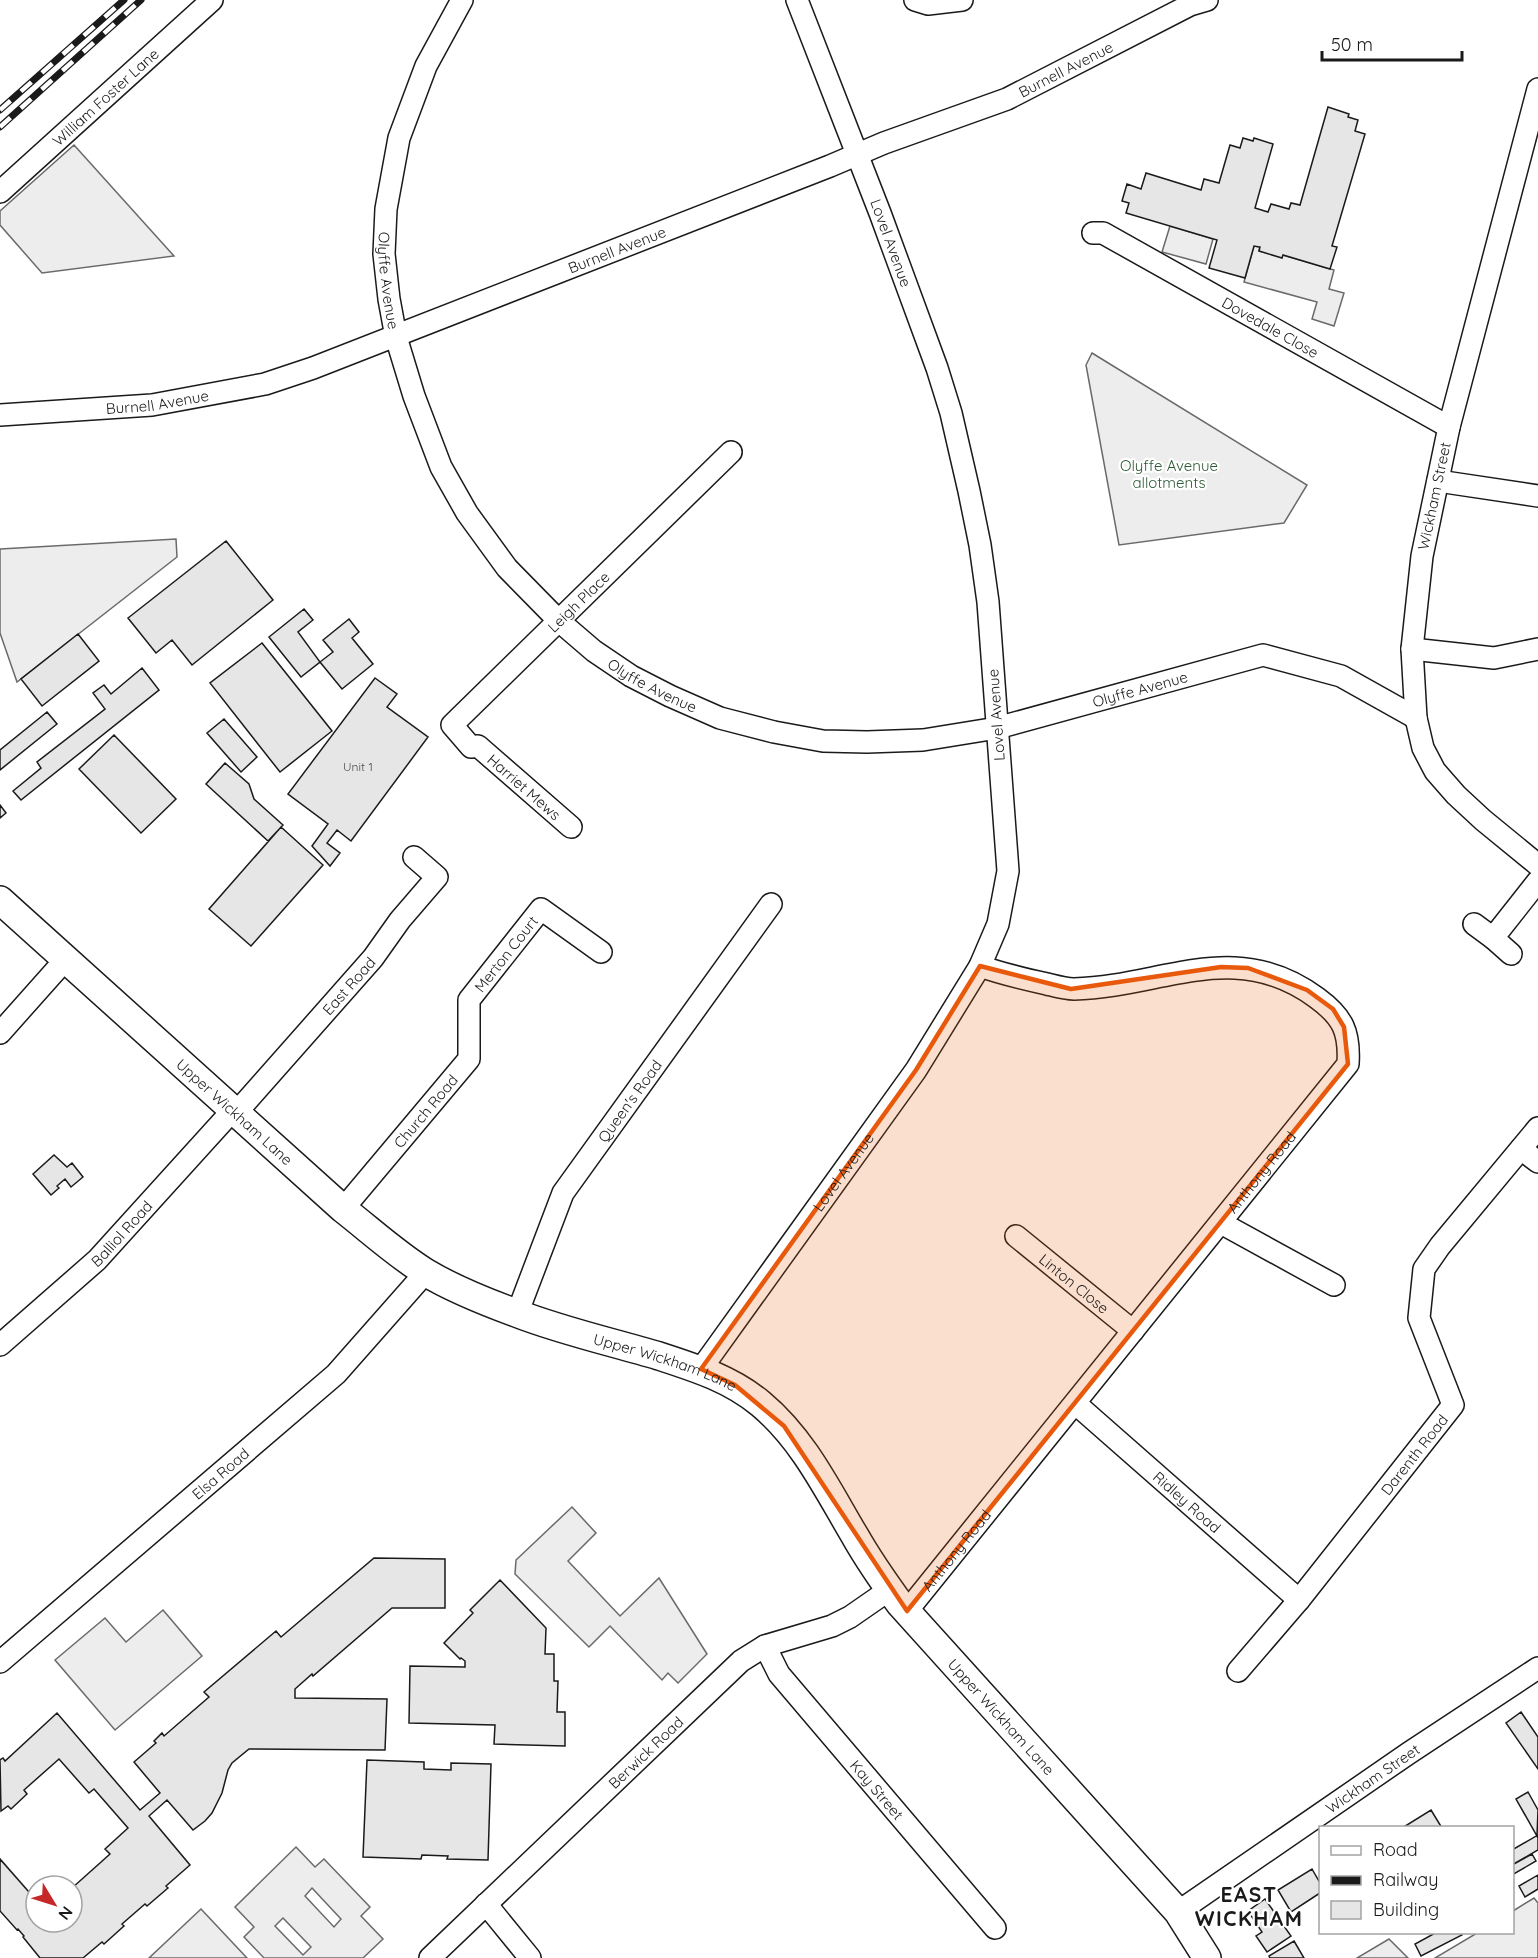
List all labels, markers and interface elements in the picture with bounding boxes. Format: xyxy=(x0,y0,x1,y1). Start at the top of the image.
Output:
scale bar xyxy=(1322,24,1462,62)
text: 50 m xyxy=(1331,33,1373,56)
street label: Burnell Avenue xyxy=(1015,37,1116,101)
street label: William Foster Lane xyxy=(48,44,162,150)
street label: Lovel Avenue xyxy=(866,196,916,290)
street label: Burnell Avenue xyxy=(565,222,668,277)
street label: Olyffe Avenue xyxy=(374,231,404,331)
street label: Dovedale Close xyxy=(1219,292,1322,362)
street label: Burnell Avenue xyxy=(105,385,210,418)
street label: Wickham Street xyxy=(1413,440,1455,552)
park label: Olyffe Avenue allotments xyxy=(1120,456,1218,492)
street label: Leigh Place xyxy=(543,567,613,636)
street label: Olyffe Avenue xyxy=(604,654,700,716)
street label: Olyffe Avenue xyxy=(1090,667,1190,711)
street label: Lovel Avenue xyxy=(983,668,1009,762)
street label: Harriet Mews xyxy=(483,750,565,824)
house number: Unit 1 xyxy=(343,759,373,774)
street label: Merton Court xyxy=(470,912,542,996)
street label: East Road xyxy=(318,953,379,1019)
street label: Upper Wickham Lane xyxy=(173,1054,297,1169)
street label: Queen's Road xyxy=(593,1056,665,1146)
street label: Church Road xyxy=(389,1070,462,1152)
street label: Anthony Road xyxy=(1222,1127,1300,1217)
street label: Lovel Avenue xyxy=(808,1129,878,1215)
street label: Balliol Road xyxy=(87,1196,156,1271)
street label: Linton Close xyxy=(1035,1249,1113,1317)
street label: Upper Wickham Lane xyxy=(591,1329,740,1395)
street label: Darenth Road xyxy=(1376,1410,1452,1499)
street label: Elsa Road xyxy=(188,1443,253,1503)
street label: Ridley Road xyxy=(1149,1467,1225,1537)
street label: Anthony Road xyxy=(917,1506,995,1595)
street label: Upper Wickham Lane xyxy=(944,1654,1059,1779)
street label: Berwick Road xyxy=(604,1712,687,1792)
street label: Wickham Street xyxy=(1322,1739,1423,1817)
street label: Kay Street xyxy=(846,1756,908,1823)
legend xyxy=(1319,1826,1514,1934)
text: Road xyxy=(1373,1838,1418,1861)
text: Railway xyxy=(1373,1868,1439,1891)
north arrow xyxy=(24,1874,84,1934)
district label: EAST WICKHAM xyxy=(1195,1881,1303,1931)
text: Building xyxy=(1373,1898,1439,1921)
text: N xyxy=(54,1902,77,1924)

